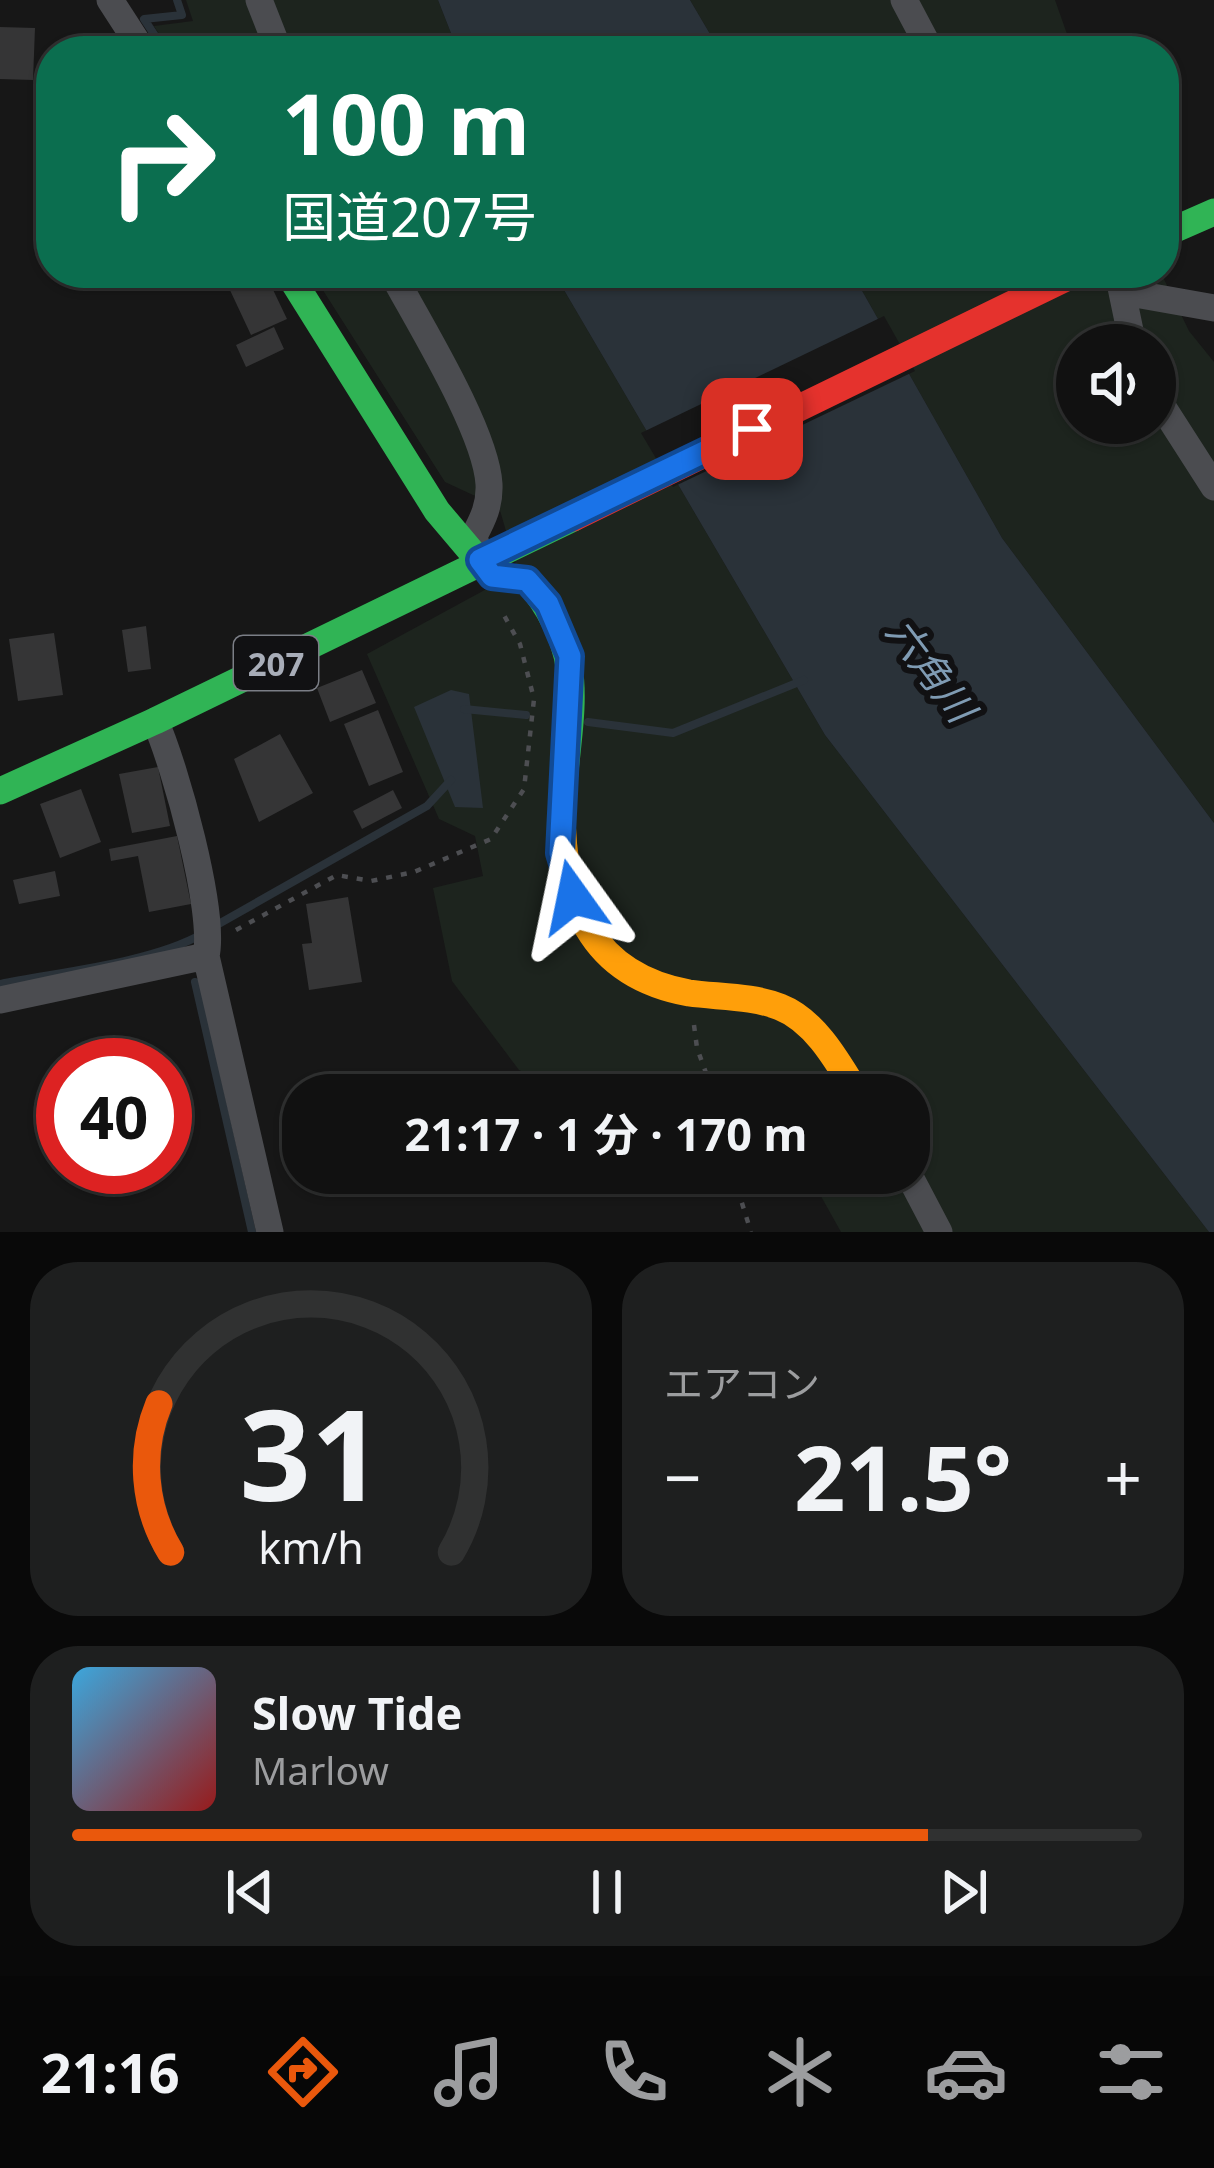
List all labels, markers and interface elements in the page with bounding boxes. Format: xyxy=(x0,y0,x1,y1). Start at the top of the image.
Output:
text: 100 m xyxy=(282,65,530,180)
icon: right xyxy=(84,84,240,240)
text: 国道207号 xyxy=(282,179,537,253)
map controls xyxy=(1056,324,1176,444)
button: sound xyxy=(1056,324,1176,444)
pin xyxy=(701,378,803,480)
icon: arrive xyxy=(719,396,785,462)
water label: 六角川 xyxy=(876,606,991,735)
road number: 207 xyxy=(234,636,318,690)
position arrow xyxy=(510,834,636,960)
speed limit sign: 40 xyxy=(36,1038,192,1194)
text: 21:17 · 1 分 · 170 m xyxy=(405,1103,807,1164)
text: エアコン xyxy=(664,1356,820,1409)
text: 31 xyxy=(240,1368,382,1538)
text: 21.5° xyxy=(794,1415,1012,1537)
text: − xyxy=(664,1431,702,1521)
text: + xyxy=(1104,1431,1142,1521)
text: km/h xyxy=(258,1518,364,1577)
text: Slow Tide xyxy=(252,1682,462,1743)
text: Marlow xyxy=(252,1743,389,1796)
icon: previous xyxy=(217,1859,283,1925)
icon: pause xyxy=(574,1859,640,1925)
icon: next xyxy=(931,1859,997,1925)
icon: directions xyxy=(261,2030,345,2114)
icon: music xyxy=(427,2030,511,2114)
icon: phone xyxy=(592,2030,676,2114)
icon: climate xyxy=(758,2030,842,2114)
icon: car xyxy=(924,2030,1008,2114)
icon: filters xyxy=(1089,2030,1173,2114)
text: 21:16 xyxy=(41,2035,180,2109)

